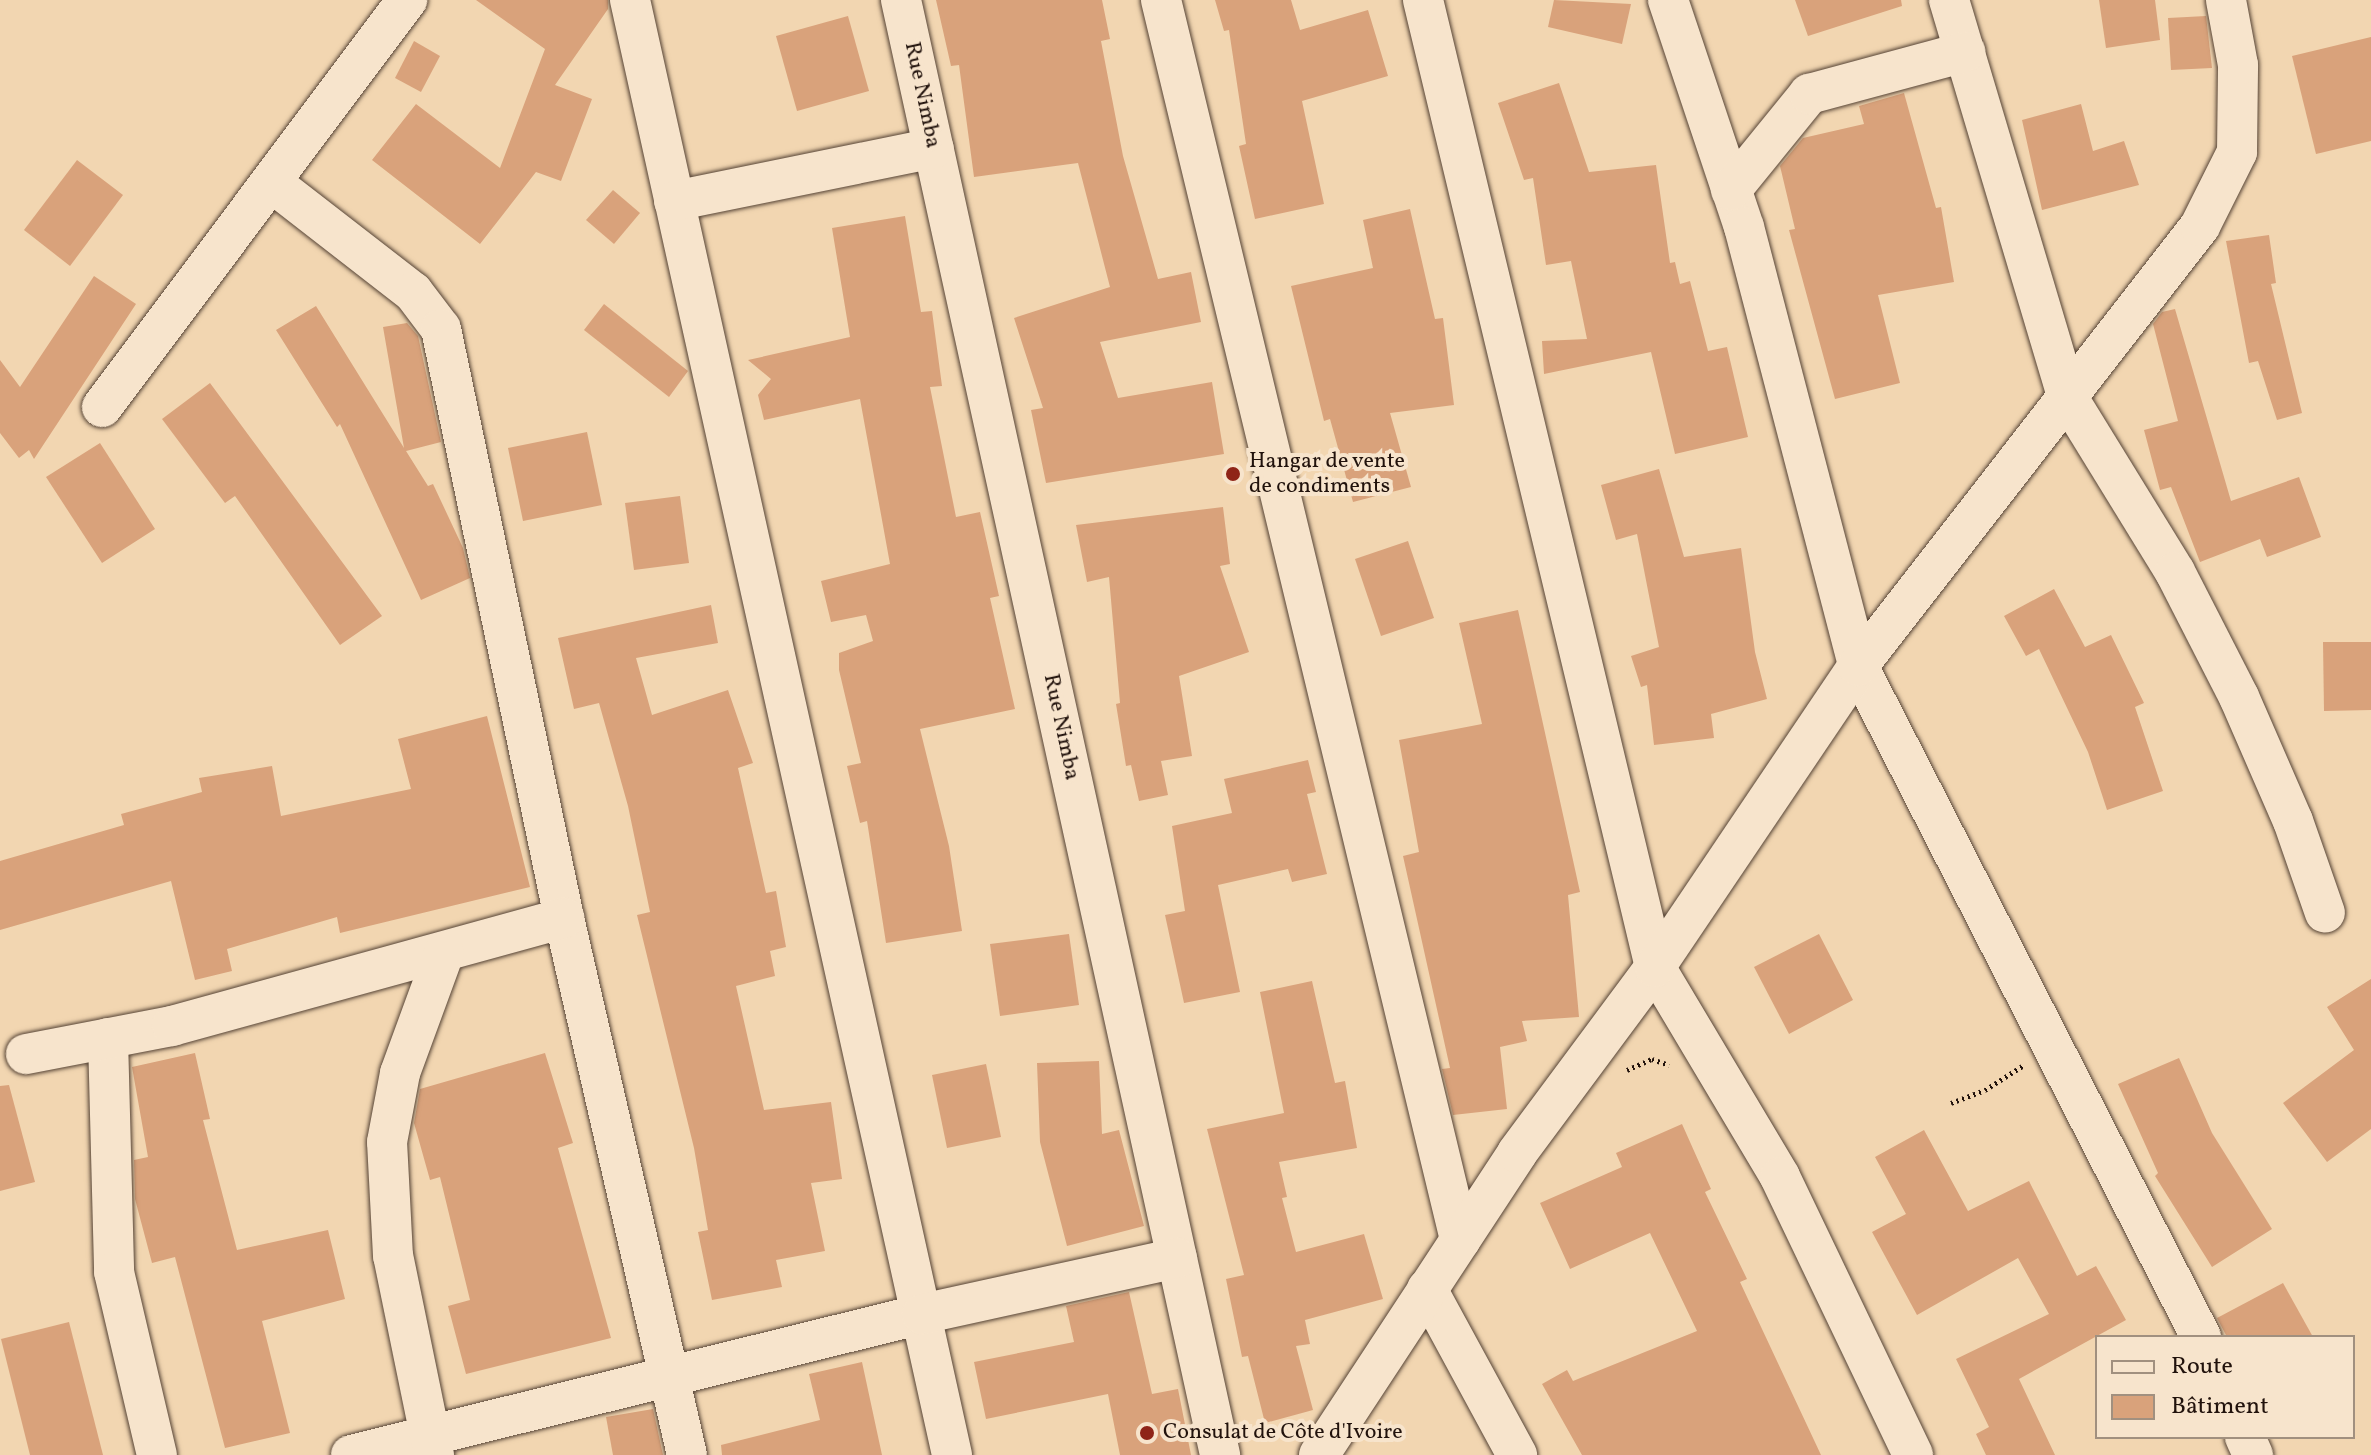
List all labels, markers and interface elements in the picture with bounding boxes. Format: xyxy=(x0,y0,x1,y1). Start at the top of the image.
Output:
street label: Rue Nimba xyxy=(898,40,946,150)
place label: Hangar de vente de condiments xyxy=(1249,448,1406,500)
marker: Hangar de vente de condiments xyxy=(1224,465,1242,483)
street label: Rue Nimba xyxy=(1037,672,1085,782)
legend xyxy=(2095,1335,2355,1439)
text: Route xyxy=(2171,1350,2233,1384)
text: Bâtiment xyxy=(2171,1390,2269,1424)
place label: Consulat de Côte d'Ivoire xyxy=(1163,1420,1403,1446)
marker: Consulat de Côte d'Ivoire xyxy=(1138,1424,1156,1442)

